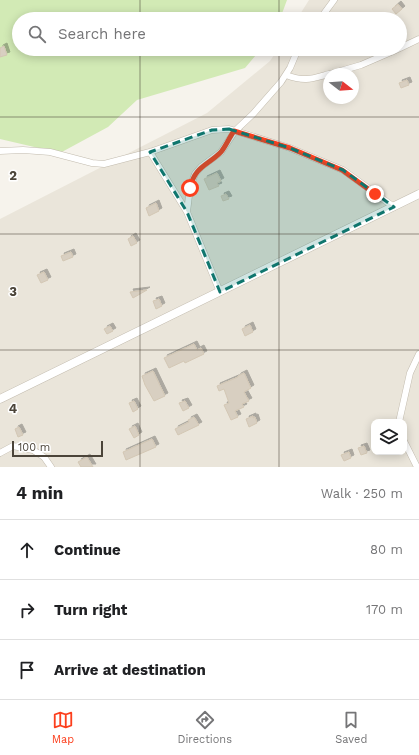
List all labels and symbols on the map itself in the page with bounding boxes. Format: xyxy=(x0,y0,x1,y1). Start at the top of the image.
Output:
north arrow xyxy=(323,68,359,104)
text: 2 xyxy=(9,168,17,183)
route start xyxy=(181,179,199,197)
route end xyxy=(366,185,384,203)
text: 3 xyxy=(9,284,17,299)
text: 4 xyxy=(9,401,18,416)
scale bar xyxy=(12,439,103,458)

